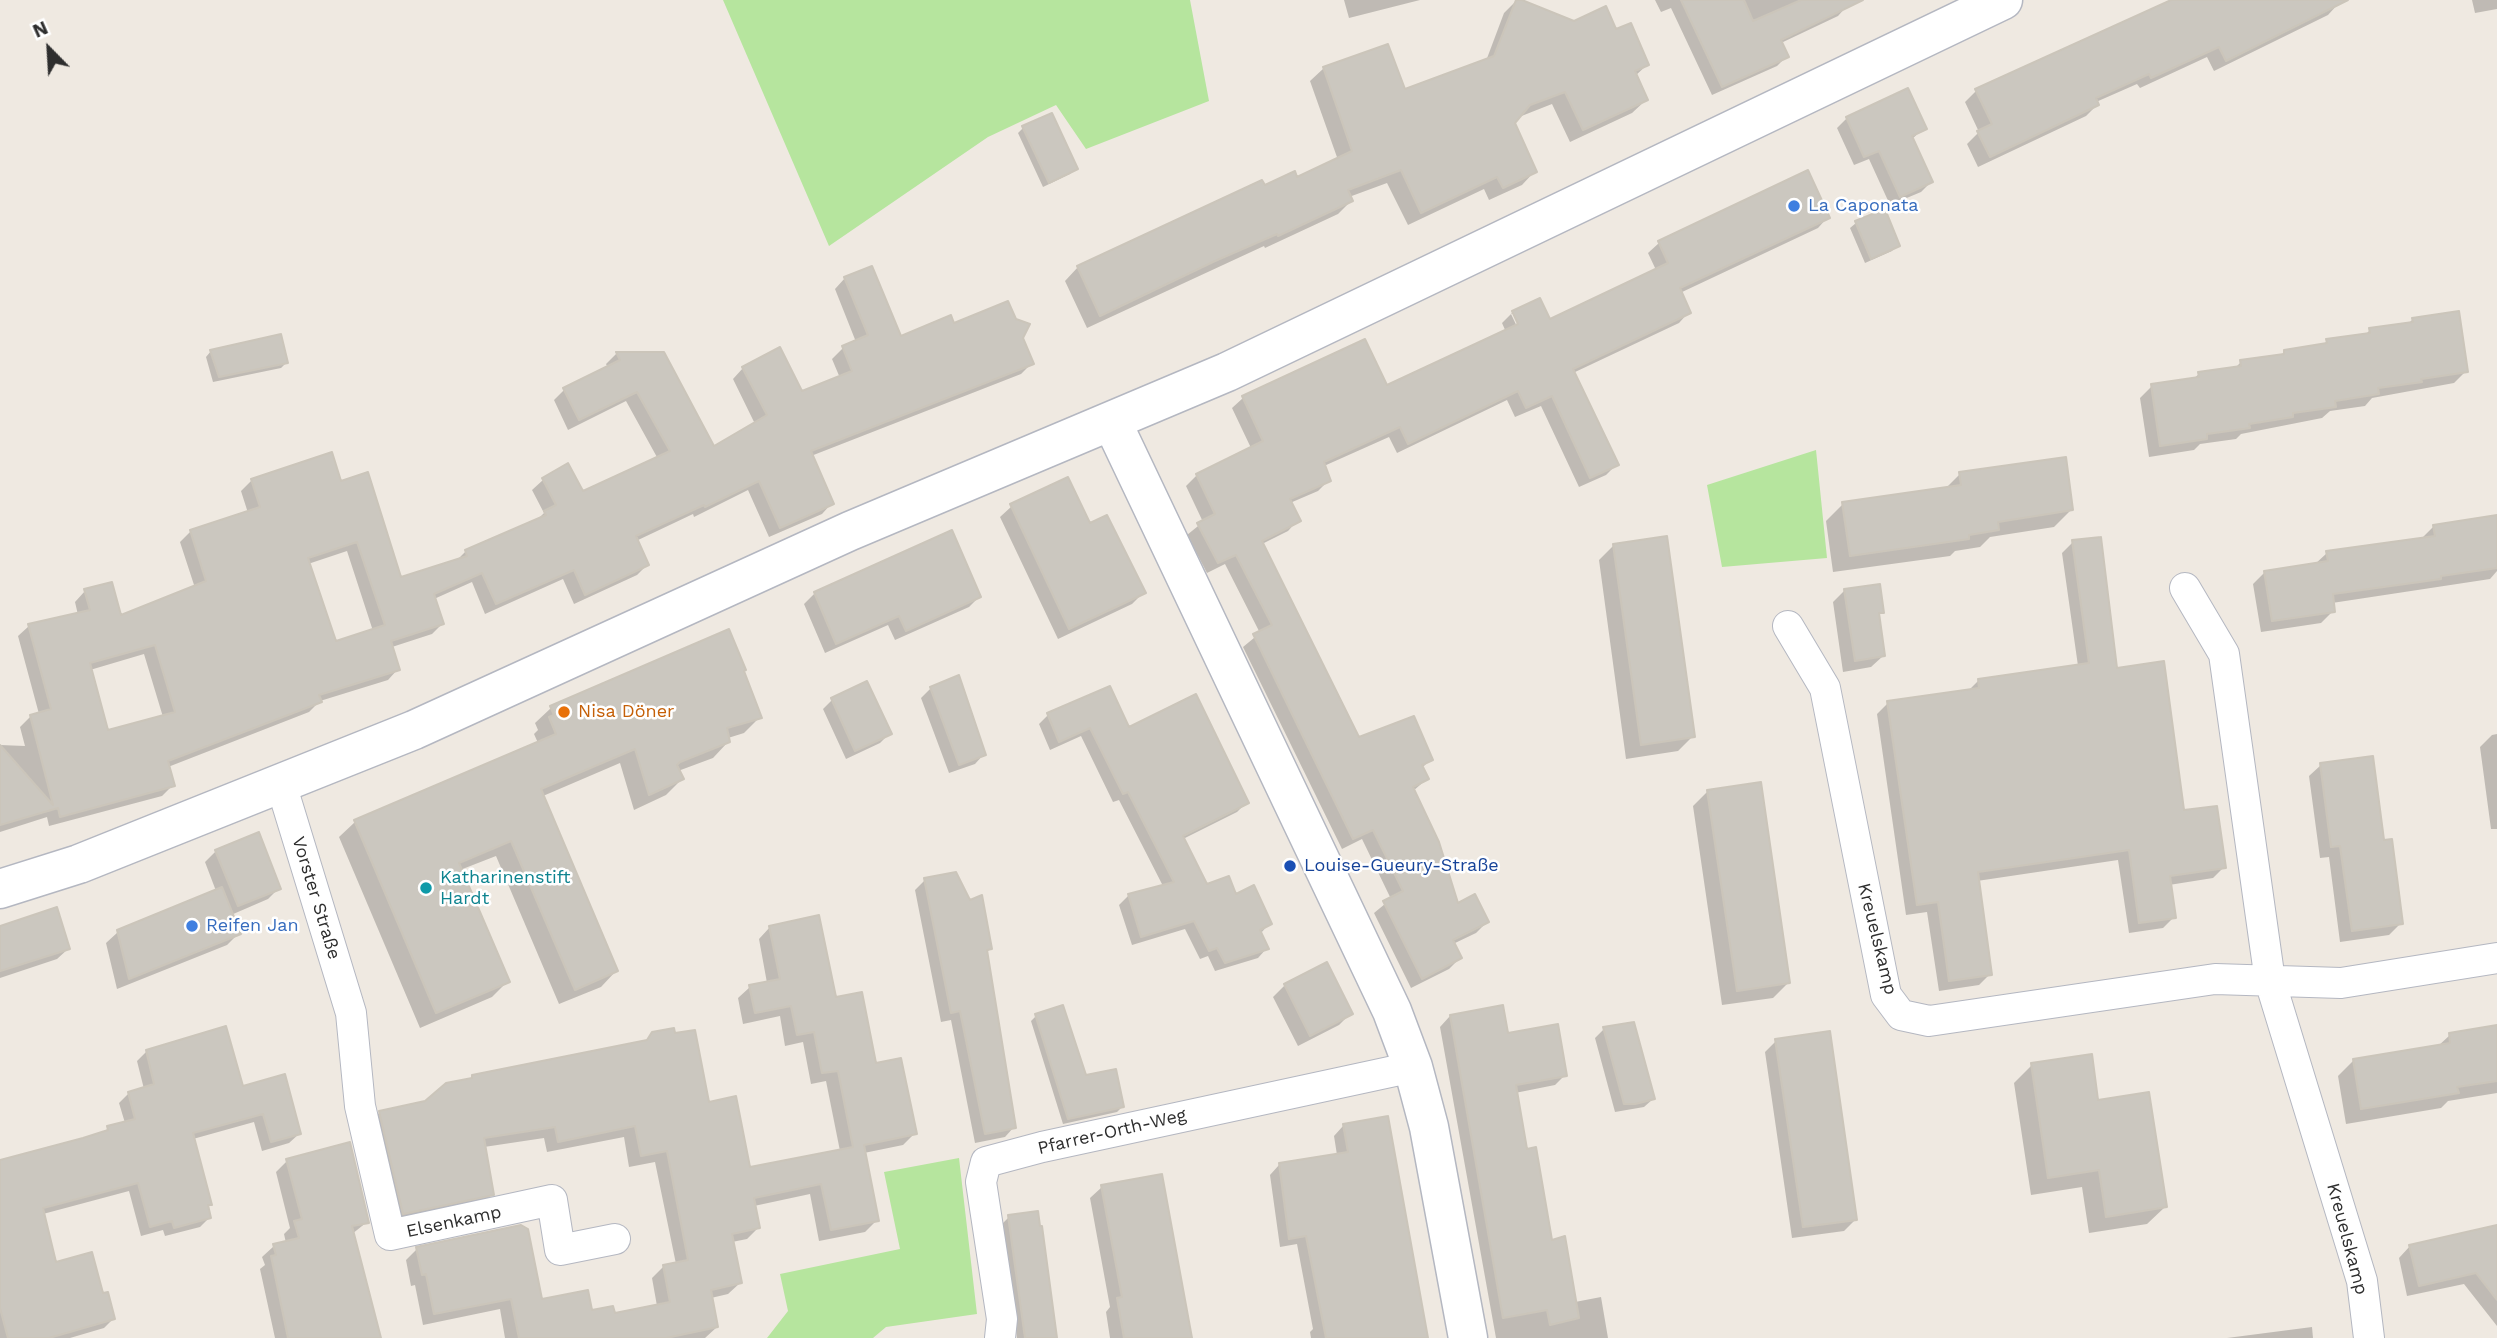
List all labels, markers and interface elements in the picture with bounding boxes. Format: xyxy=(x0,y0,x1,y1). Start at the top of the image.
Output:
north arrow xyxy=(14,14,84,84)
text: N xyxy=(29,16,51,43)
place label: La Caponata xyxy=(1808,195,1918,217)
marker: La Caponata xyxy=(1786,198,1802,214)
place label: Nisa Döner xyxy=(578,701,674,723)
marker: Nisa Döner xyxy=(556,704,572,720)
street label: Vorster Straße xyxy=(287,834,345,962)
place label: Louise-Gueury-Straße xyxy=(1304,855,1499,877)
marker: Louise-Gueury-Straße xyxy=(1282,858,1298,874)
place label: Katharinenstift Hardt xyxy=(440,867,571,910)
marker: Katharinenstift Hardt xyxy=(418,880,434,896)
street label: Kreuelskamp xyxy=(1853,881,1901,997)
place label: Reifen Jan xyxy=(206,915,299,937)
marker: Reifen Jan xyxy=(184,918,200,934)
street label: Pfarrer-Orth-Weg xyxy=(1036,1104,1188,1160)
street label: Kreuelskamp xyxy=(2322,1181,2372,1297)
street label: Elsenkamp xyxy=(404,1201,504,1243)

